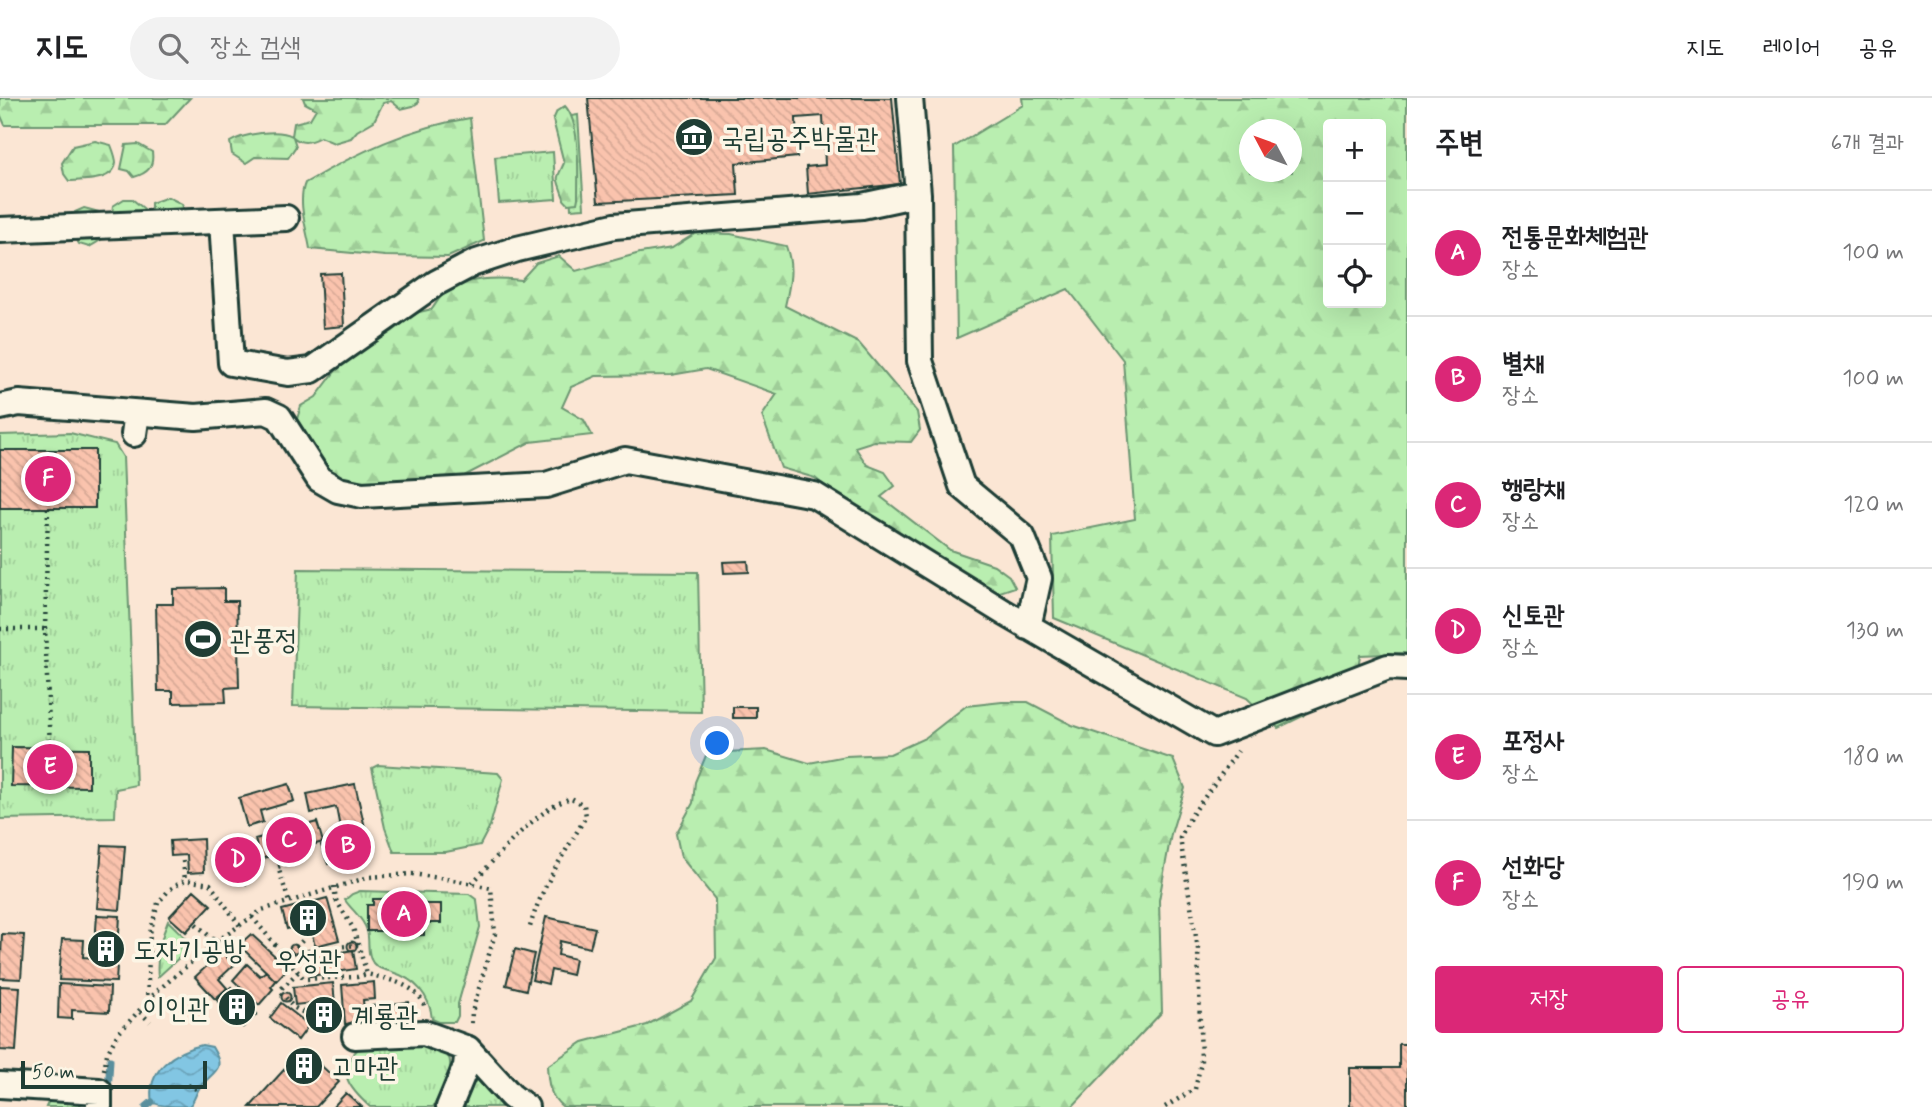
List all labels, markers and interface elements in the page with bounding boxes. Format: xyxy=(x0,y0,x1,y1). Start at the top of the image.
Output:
search box xyxy=(130,17,620,80)
text: 지도 xyxy=(35,26,88,70)
icon: search xyxy=(154,29,192,67)
text: 장소 검색 xyxy=(210,31,301,65)
text: 지도 xyxy=(1686,33,1724,64)
text: 레이어 xyxy=(1762,33,1820,64)
text: 공유 xyxy=(1858,33,1897,64)
museum icon: 국립공주박물관 xyxy=(673,116,715,158)
north arrow xyxy=(1239,119,1302,182)
map controls xyxy=(1323,119,1386,308)
button: + xyxy=(1323,119,1386,182)
place label: 국립공주박물관 xyxy=(721,121,879,158)
text: 주변 xyxy=(1435,124,1483,163)
text: 6개 결과 xyxy=(1830,129,1904,159)
button: − xyxy=(1323,182,1386,245)
text: 전통문화체험관 xyxy=(1502,221,1648,255)
text: A xyxy=(1450,238,1466,268)
text: 100 m xyxy=(1842,238,1904,268)
button: locate xyxy=(1323,245,1386,308)
text: 장소 xyxy=(1502,255,1539,285)
text: 별채 xyxy=(1502,347,1544,381)
text: B xyxy=(1451,364,1465,394)
text: 100 m xyxy=(1842,364,1904,394)
text: 장소 xyxy=(1502,381,1539,411)
pin: F xyxy=(25,453,71,505)
text: 행랑채 xyxy=(1502,473,1565,507)
text: C xyxy=(1450,490,1466,520)
text: 120 m xyxy=(1843,490,1904,520)
text: 장소 xyxy=(1502,507,1539,537)
text: 신토관 xyxy=(1502,599,1565,633)
text: D xyxy=(1450,616,1466,646)
text: 130 m xyxy=(1846,616,1904,646)
sports icon: 관풍정 xyxy=(182,618,224,660)
place label: 관풍정 xyxy=(230,623,298,660)
text: 장소 xyxy=(1502,633,1539,663)
text: 포정사 xyxy=(1502,725,1565,759)
your location xyxy=(700,726,734,760)
pin: E xyxy=(27,741,73,793)
text: E xyxy=(1451,742,1465,772)
text: 180 m xyxy=(1843,742,1904,772)
text: 장소 xyxy=(1502,759,1539,789)
pin: C xyxy=(266,814,312,866)
pin: B xyxy=(325,821,371,873)
pin: D xyxy=(215,834,261,886)
text: 선화당 xyxy=(1502,851,1565,885)
text: F xyxy=(1452,868,1464,898)
text: 190 m xyxy=(1842,868,1904,898)
text: 장소 xyxy=(1502,885,1539,915)
pin: A xyxy=(381,888,427,940)
building icon: 우성관 xyxy=(287,897,329,939)
building icon: 도자기공방 xyxy=(85,928,127,970)
place label: 도자기공방 xyxy=(133,933,246,970)
place label: 우성관 xyxy=(274,943,342,980)
button: 저장 xyxy=(1435,966,1663,1033)
button: 공유 xyxy=(1677,966,1904,1033)
building icon: 이인관 xyxy=(216,986,258,1028)
place label: 이인관 xyxy=(142,991,210,1028)
building icon: 계룡관 xyxy=(303,994,345,1036)
place label: 계룡관 xyxy=(351,999,419,1036)
building icon: 고마관 xyxy=(283,1045,325,1087)
place label: 고마관 xyxy=(331,1050,399,1087)
scale bar xyxy=(21,1058,206,1090)
text: 50 m xyxy=(32,1060,75,1085)

